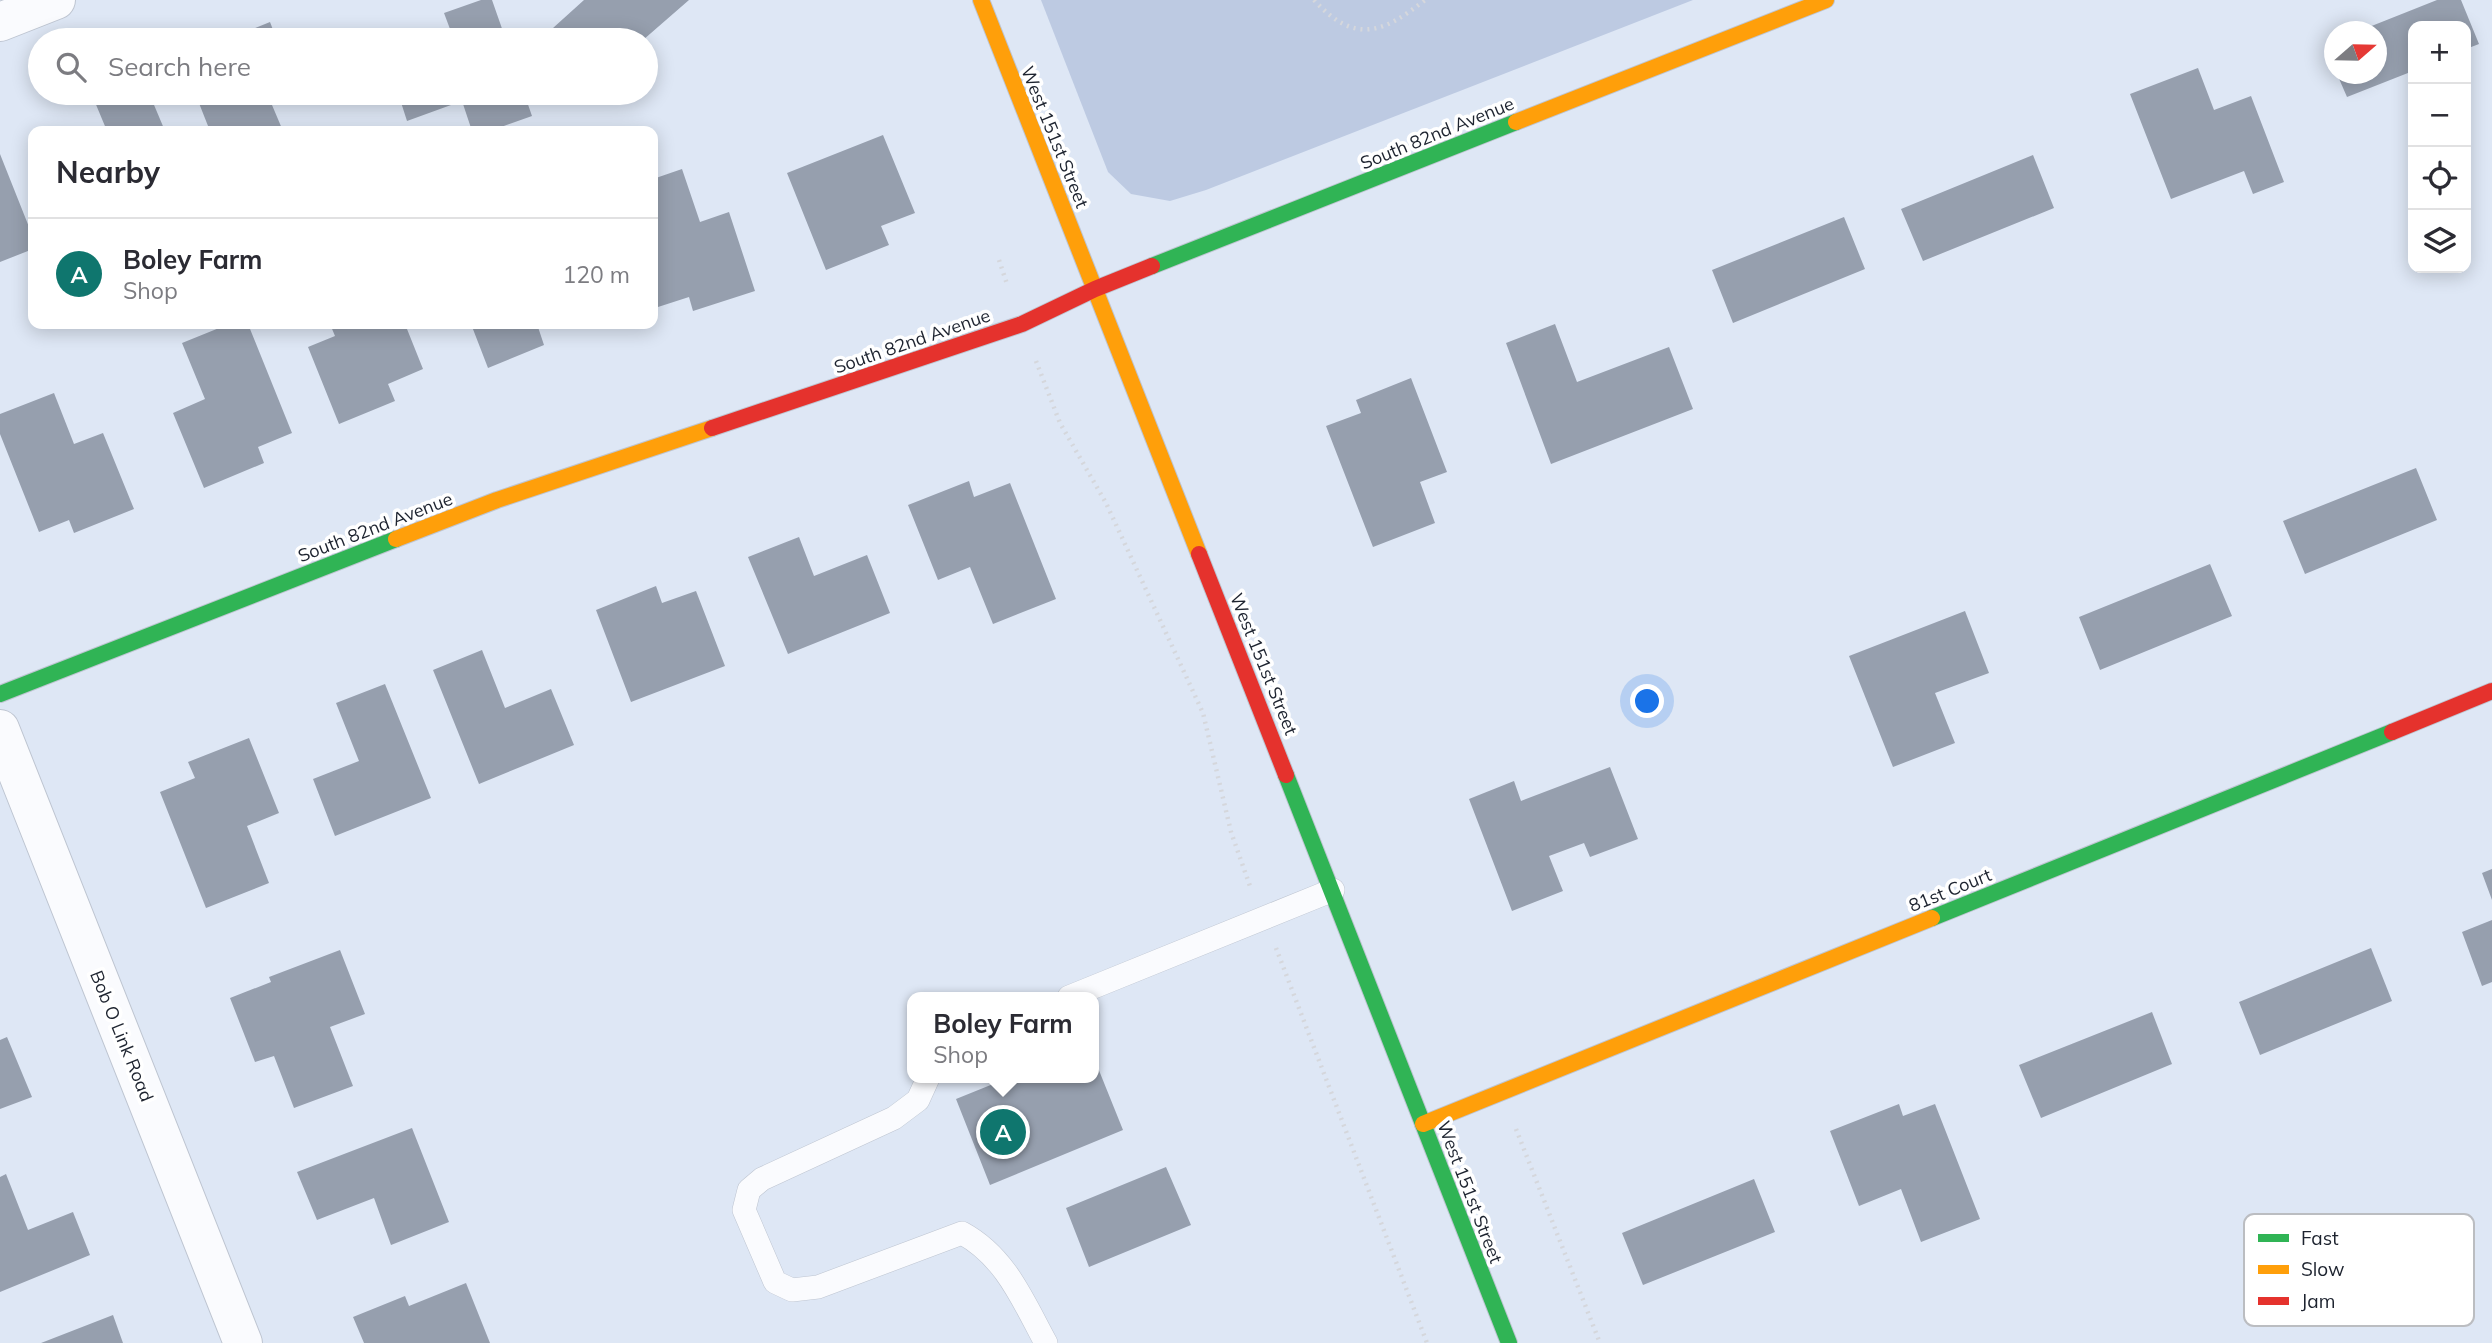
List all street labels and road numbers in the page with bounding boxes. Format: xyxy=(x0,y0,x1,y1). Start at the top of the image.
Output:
street label: West 151st Street xyxy=(1016,63,1094,211)
street label: South 82nd Avenue xyxy=(1357,92,1517,174)
street label: South 82nd Avenue xyxy=(831,303,993,379)
street label: South 82nd Avenue xyxy=(294,487,456,567)
street label: West 151st Street xyxy=(1225,590,1303,738)
street label: 81st Court xyxy=(1905,863,1995,917)
street label: Bob O Link Road xyxy=(85,967,159,1105)
street label: West 151st Street xyxy=(1432,1118,1508,1266)

